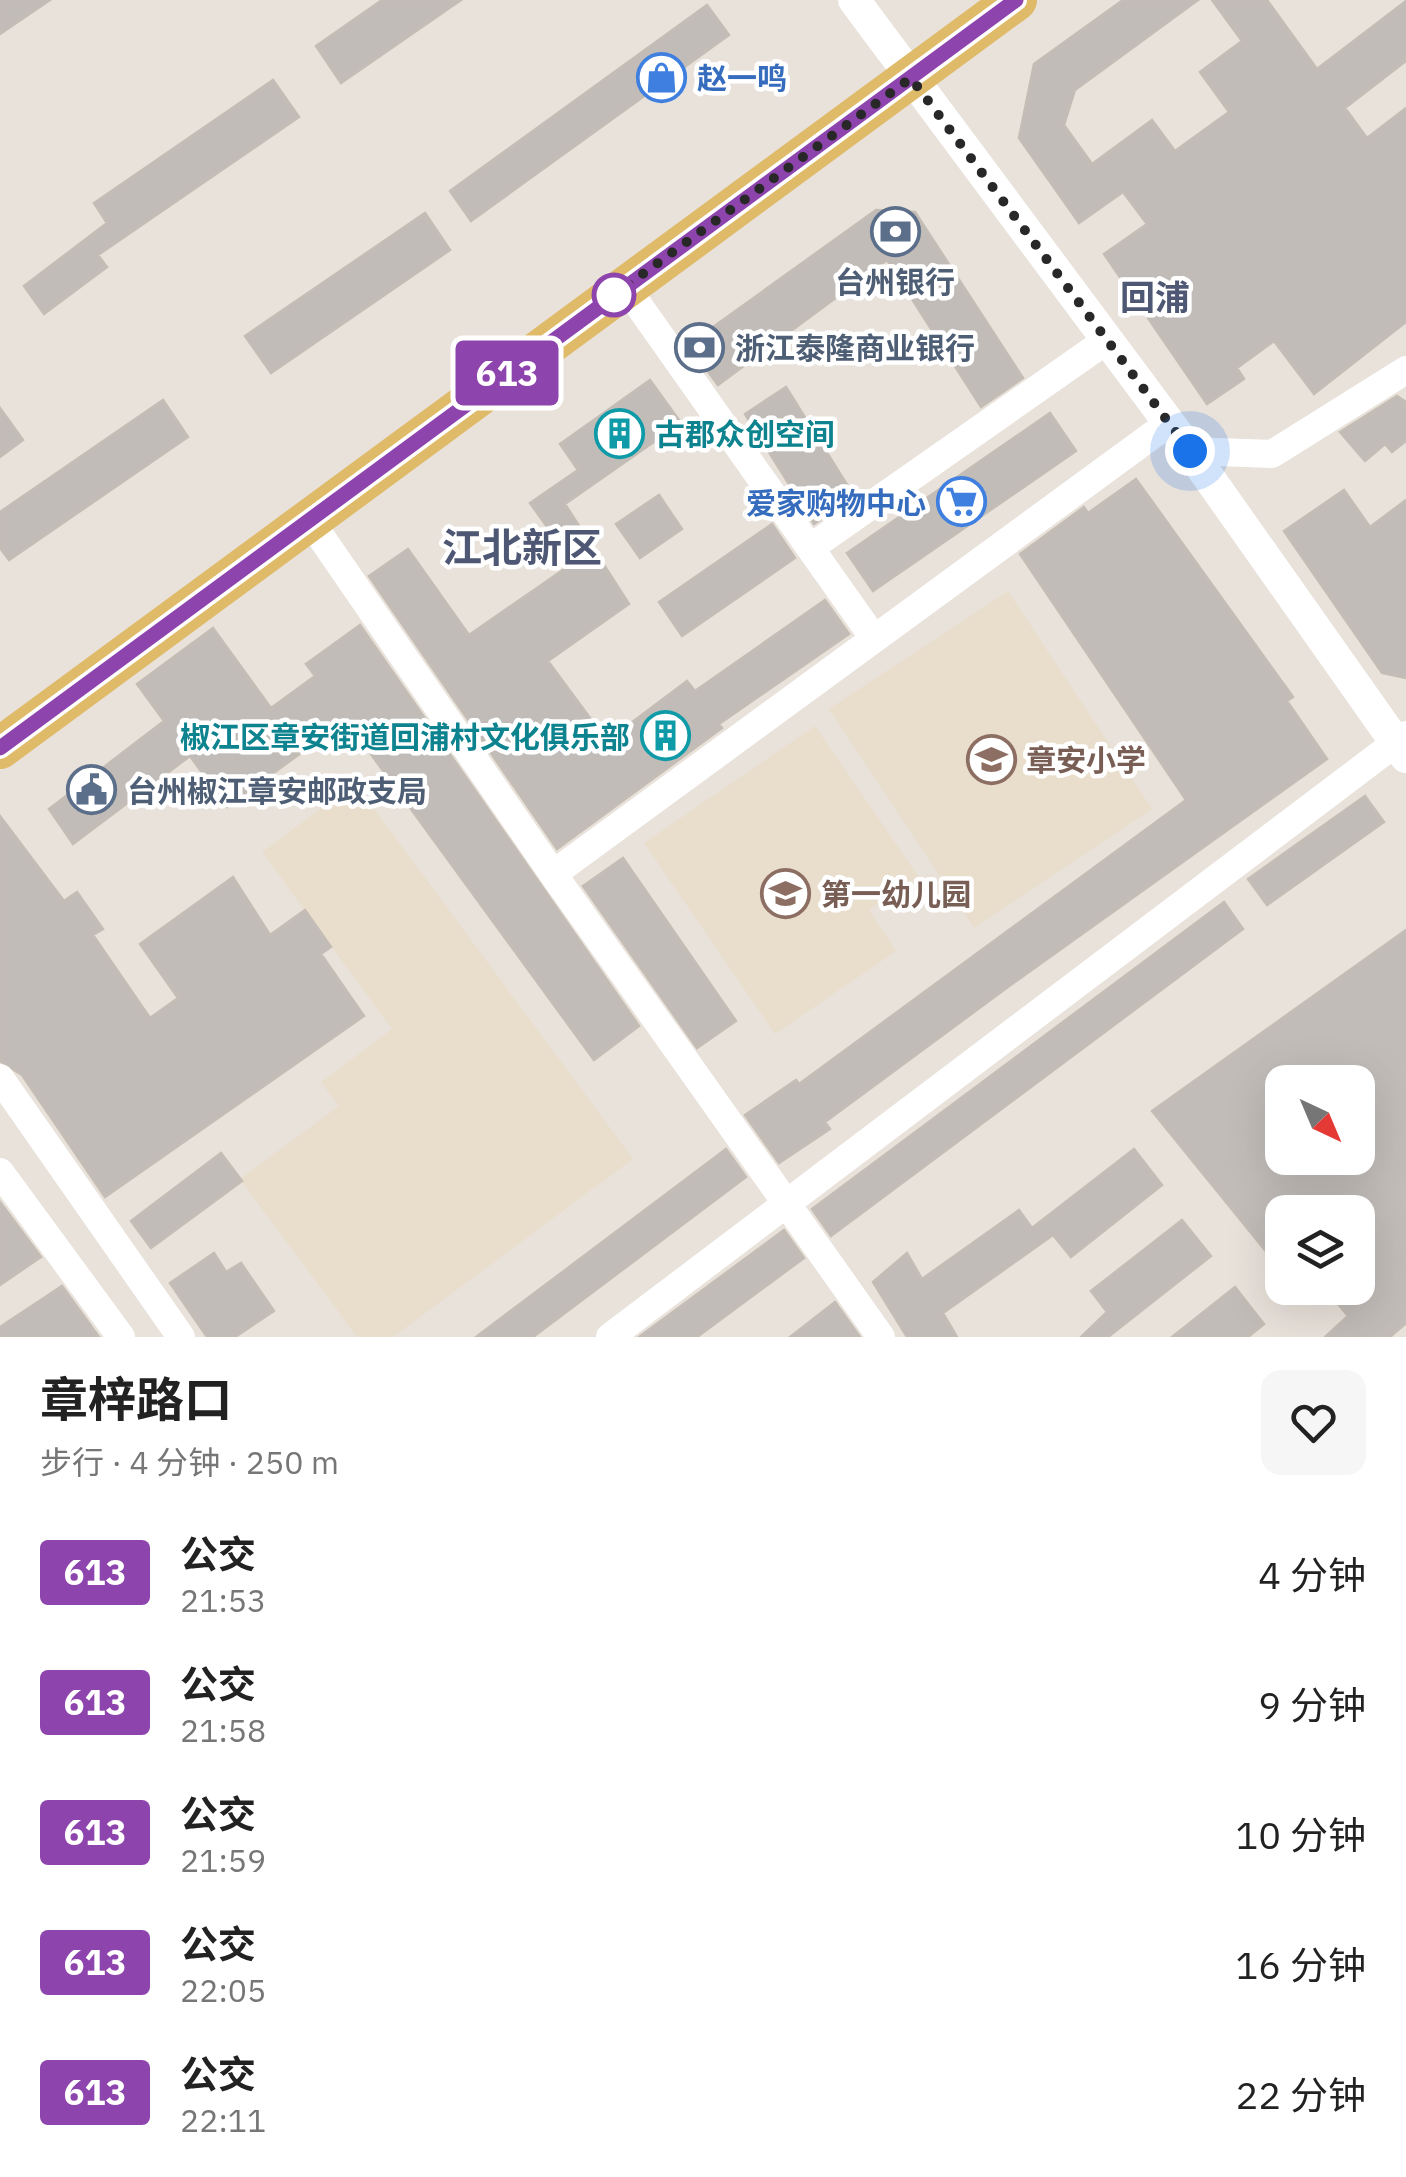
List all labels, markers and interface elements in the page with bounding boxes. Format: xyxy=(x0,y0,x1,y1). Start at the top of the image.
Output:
shop icon: 赵一鸣 xyxy=(636,51,688,103)
place label: 赵一鸣 xyxy=(697,58,787,97)
bank icon: 台州银行 xyxy=(869,206,921,258)
place label: 台州银行 xyxy=(835,262,955,301)
unlabelled marker xyxy=(593,274,635,316)
district label: 回浦 xyxy=(1120,274,1190,320)
bank icon: 浙江泰隆商业银行 xyxy=(674,321,726,373)
place label: 浙江泰隆商业银行 xyxy=(735,328,975,367)
line badge: 613 xyxy=(450,340,564,406)
text: 613 xyxy=(475,350,539,396)
building icon: 古郡众创空间 xyxy=(594,407,646,459)
place label: 古郡众创空间 xyxy=(655,414,835,453)
your location xyxy=(1165,426,1215,476)
supermarket icon: 爱家购物中心 xyxy=(935,476,987,528)
place label: 爱家购物中心 xyxy=(746,483,926,522)
district label: 江北新区 xyxy=(442,521,602,573)
building icon: 椒江区章安街道回浦村文化俱乐部 xyxy=(639,710,691,762)
place label: 椒江区章安街道回浦村文化俱乐部 xyxy=(180,717,630,756)
school or university icon: 章安小学 xyxy=(965,733,1017,785)
place label: 章安小学 xyxy=(1026,740,1146,779)
public building icon: 台州椒江章安邮政支局 xyxy=(66,764,118,816)
place label: 台州椒江章安邮政支局 xyxy=(127,771,427,810)
school or university icon: 第一幼儿园 xyxy=(760,867,812,919)
place label: 第一幼儿园 xyxy=(821,874,971,913)
north arrow xyxy=(1265,1065,1375,1175)
map controls xyxy=(1265,1065,1375,1305)
button: layers xyxy=(1265,1195,1375,1305)
text: 章梓路口 xyxy=(40,1368,232,1430)
button: heart xyxy=(1261,1370,1366,1475)
text: 步行 · 4 分钟 · 250 m xyxy=(40,1441,339,1483)
text: 公交 xyxy=(180,1529,256,1578)
text: 613 xyxy=(63,1549,127,1595)
text: 4 分钟 xyxy=(1258,1550,1366,1599)
text: 21:53 xyxy=(180,1579,266,1621)
text: 公交 xyxy=(180,1659,256,1708)
text: 613 xyxy=(63,1679,127,1725)
text: 9 分钟 xyxy=(1258,1680,1366,1729)
text: 21:58 xyxy=(180,1709,266,1751)
text: 公交 xyxy=(180,1789,256,1838)
text: 613 xyxy=(63,1809,127,1855)
text: 10 分钟 xyxy=(1235,1810,1366,1859)
text: 21:59 xyxy=(180,1839,266,1881)
text: 公交 xyxy=(180,1919,256,1968)
text: 613 xyxy=(63,1939,127,1985)
text: 16 分钟 xyxy=(1235,1940,1366,1989)
text: 22:05 xyxy=(180,1969,266,2011)
text: 公交 xyxy=(180,2049,256,2098)
text: 613 xyxy=(63,2069,127,2115)
text: 22 分钟 xyxy=(1235,2070,1366,2119)
text: 22:11 xyxy=(180,2099,266,2141)

